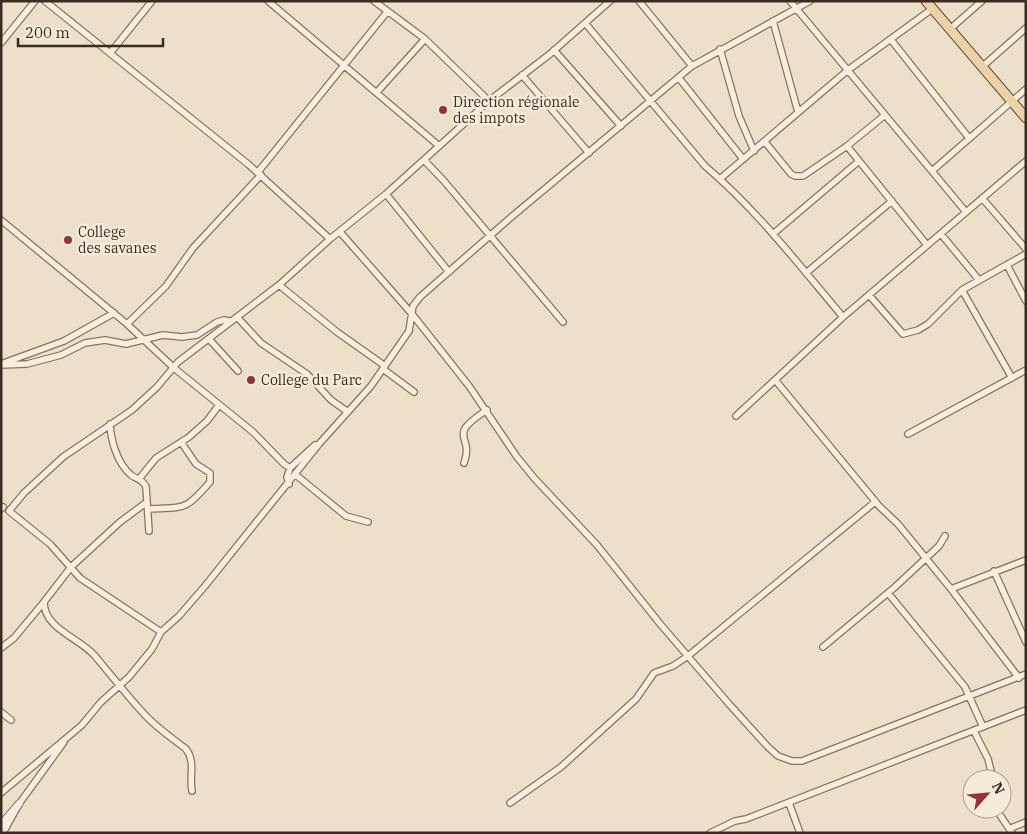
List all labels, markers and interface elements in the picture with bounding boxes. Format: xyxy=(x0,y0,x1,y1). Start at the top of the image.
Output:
scale bar xyxy=(18,15,162,47)
text: 200 m xyxy=(25,23,70,42)
place label: Direction régionale des impots xyxy=(453,93,580,127)
marker: Direction régionale des impots xyxy=(437,104,449,116)
place label: College des savanes xyxy=(78,223,157,257)
marker: College des savanes xyxy=(62,234,74,246)
place label: College du Parc xyxy=(261,371,362,389)
marker: College du Parc xyxy=(245,374,257,386)
north arrow xyxy=(962,769,1012,819)
text: N xyxy=(988,779,1009,797)

